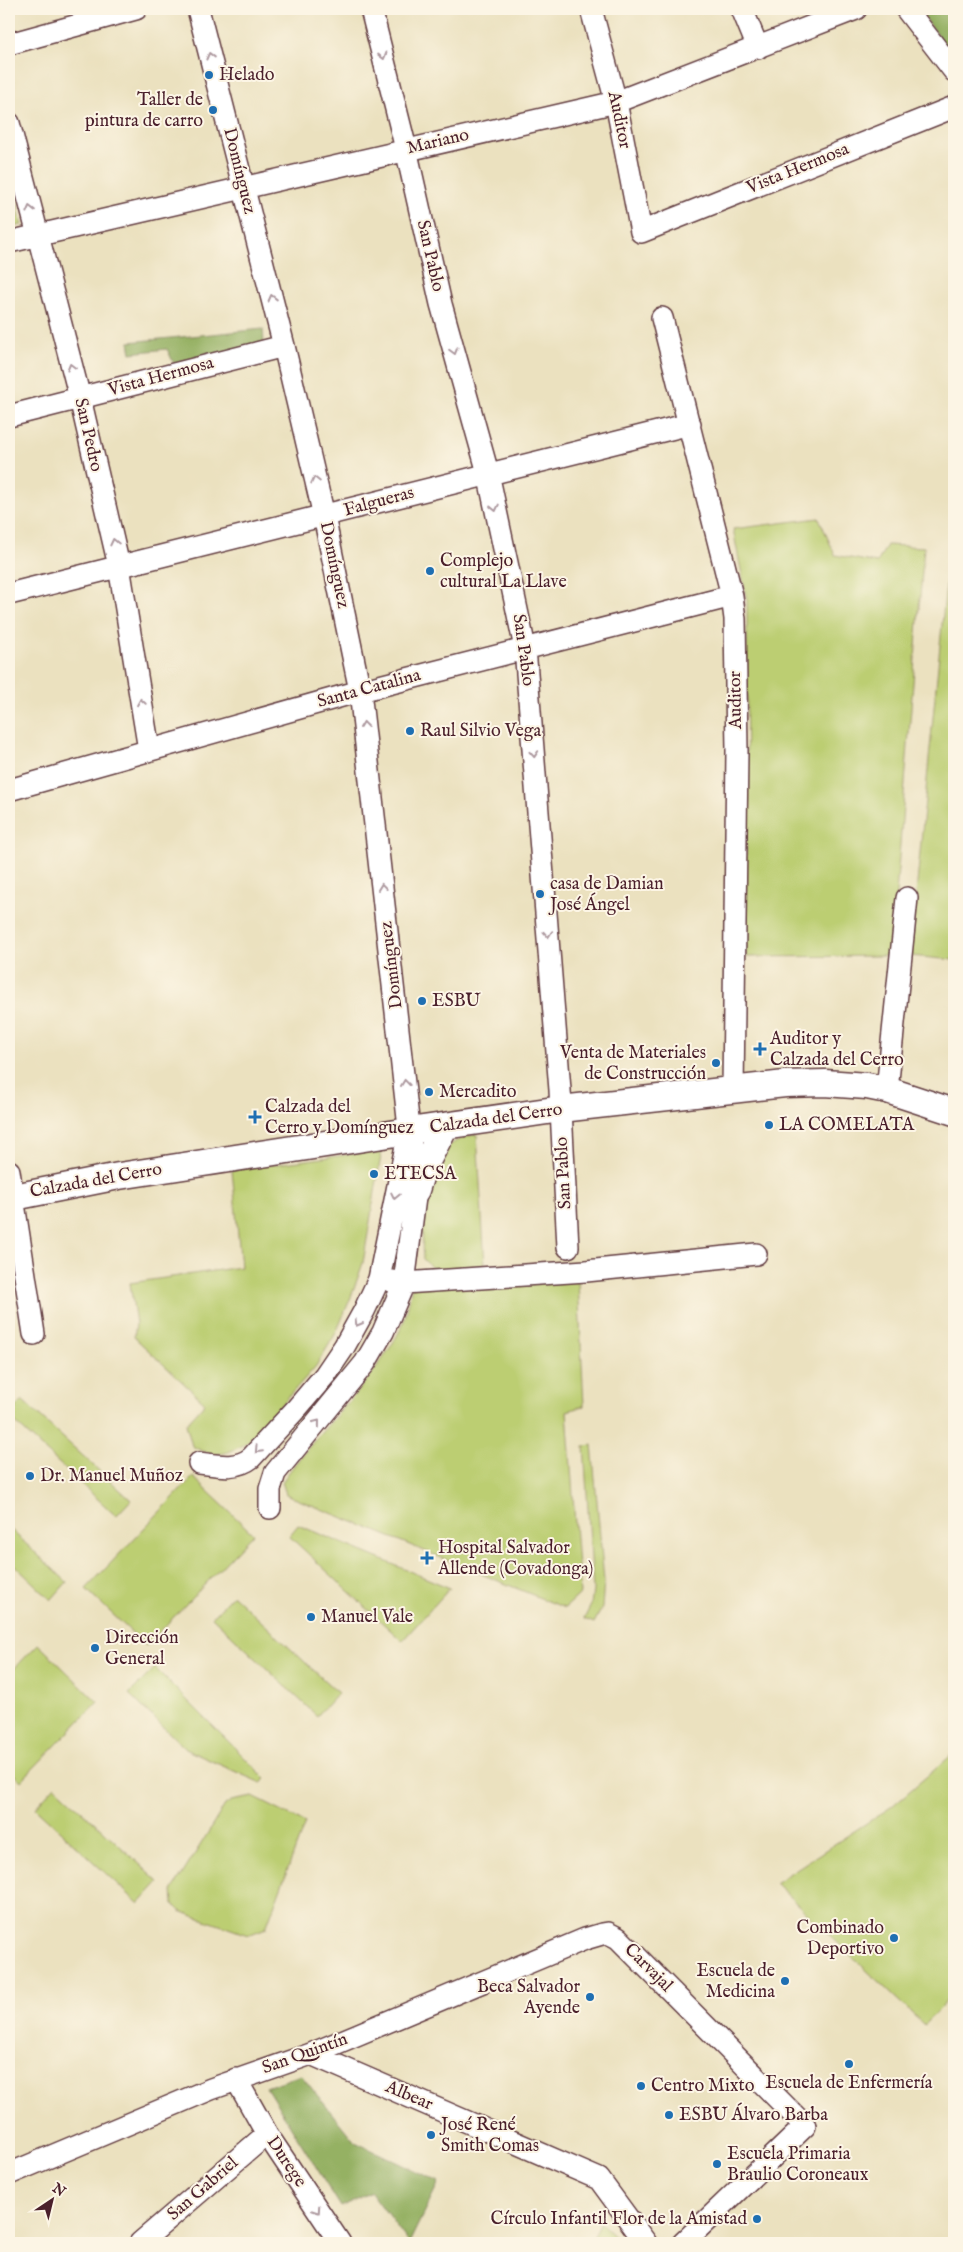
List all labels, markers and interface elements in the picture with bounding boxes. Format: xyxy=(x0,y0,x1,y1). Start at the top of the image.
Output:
one-way arrow xyxy=(205,52,216,61)
one-way arrow xyxy=(377,52,388,61)
place label: Helado xyxy=(219,64,275,87)
marker: Helado xyxy=(203,69,215,81)
street label: Auditor xyxy=(601,88,636,151)
place label: Taller de pintura de carro xyxy=(85,89,203,133)
marker: Taller de pintura de carro xyxy=(207,104,219,116)
street label: Mariano xyxy=(405,124,472,160)
street label: Domínguez xyxy=(217,125,261,217)
street label: Vista Hermosa xyxy=(742,138,853,200)
one-way arrow xyxy=(25,205,36,214)
street label: San Pablo xyxy=(411,218,449,294)
one-way arrow xyxy=(267,294,278,303)
one-way arrow xyxy=(448,346,459,355)
street label: Vista Hermosa xyxy=(105,352,217,402)
one-way arrow xyxy=(67,363,77,371)
street label: San Pedro xyxy=(68,396,108,474)
one-way arrow xyxy=(310,476,321,485)
street label: Falgueras xyxy=(341,482,417,522)
one-way arrow xyxy=(490,503,500,512)
street label: Domínguez xyxy=(314,519,354,611)
one-way arrow xyxy=(109,537,120,546)
place label: Complejo cultural La Llave xyxy=(440,550,567,594)
marker: Complejo cultural La Llave xyxy=(424,565,436,577)
street label: San Pablo xyxy=(507,612,539,688)
street label: Santa Catalina xyxy=(315,664,423,714)
street label: Auditor xyxy=(724,670,748,730)
one-way arrow xyxy=(137,697,147,706)
place label: Raul Silvio Vega xyxy=(420,720,542,743)
one-way arrow xyxy=(359,721,370,729)
marker: Raul Silvio Vega xyxy=(404,725,416,737)
one-way arrow xyxy=(528,751,539,759)
place label: casa de Damian José Ángel xyxy=(548,873,664,917)
one-way arrow xyxy=(377,882,388,890)
marker: casa de Damian José Ángel xyxy=(534,888,546,900)
street label: Domínguez xyxy=(375,920,409,1010)
one-way arrow xyxy=(542,930,553,938)
place label: ESBU xyxy=(432,990,481,1013)
marker: ESBU xyxy=(416,995,428,1007)
place label: Auditor y Calzada del Cerro xyxy=(769,1028,904,1072)
place label: Venta de Materiales de Construcción xyxy=(559,1042,706,1086)
marker: Auditor y Calzada del Cerro xyxy=(754,1043,766,1055)
marker: Venta de Materiales de Construcción xyxy=(710,1057,722,1069)
one-way arrow xyxy=(400,1078,411,1086)
place label: Mercadito xyxy=(439,1081,517,1104)
marker: Mercadito xyxy=(423,1086,435,1098)
place label: Calzada del Cerro y Domínguez xyxy=(265,1096,414,1140)
street label: Calzada del Cerro xyxy=(428,1098,564,1140)
marker: Calzada del Cerro y Domínguez xyxy=(249,1111,261,1123)
place label: LA COMELATA xyxy=(779,1114,915,1137)
marker: LA COMELATA xyxy=(763,1119,775,1131)
street label: San Pablo xyxy=(551,1136,577,1210)
street label: Calzada del Cerro xyxy=(28,1158,164,1204)
place label: ETECSA xyxy=(384,1163,457,1186)
marker: ETECSA xyxy=(368,1168,380,1180)
one-way arrow xyxy=(390,1192,401,1200)
one-way arrow xyxy=(354,1318,364,1327)
one-way arrow xyxy=(312,1420,320,1429)
one-way arrow xyxy=(255,1445,264,1454)
place label: Dr. Manuel Muñoz xyxy=(40,1465,183,1488)
marker: Dr. Manuel Muñoz xyxy=(24,1470,36,1482)
place label: Hospital Salvador Allende (Covadonga) xyxy=(437,1537,593,1581)
marker: Hospital Salvador Allende (Covadonga) xyxy=(420,1551,434,1565)
place label: Manuel Vale xyxy=(321,1606,413,1629)
marker: Manuel Vale xyxy=(305,1611,317,1623)
place label: Dirección General xyxy=(105,1627,179,1671)
marker: Dirección General xyxy=(89,1642,101,1654)
place label: Combinado Deportivo xyxy=(797,1917,884,1961)
marker: Combinado Deportivo xyxy=(888,1932,900,1944)
street label: Carvajal xyxy=(619,1939,677,1997)
place label: Escuela de Medicina xyxy=(696,1960,775,2004)
marker: Escuela de Medicina xyxy=(779,1975,791,1987)
place label: Beca Salvador Ayende xyxy=(477,1976,580,2020)
marker: Beca Salvador Ayende xyxy=(584,1991,596,2003)
street label: San Quintín xyxy=(259,2028,351,2080)
marker: Escuela de Enfermería xyxy=(843,2058,855,2070)
place label: Escuela de Enfermería xyxy=(765,2072,933,2095)
street label: Albear xyxy=(381,2075,437,2116)
place label: Centro Mixto xyxy=(651,2075,755,2098)
marker: Centro Mixto xyxy=(635,2080,647,2092)
place label: ESBU Álvaro Barba xyxy=(679,2102,828,2127)
marker: ESBU Álvaro Barba xyxy=(663,2109,675,2121)
place label: José René Smith Comas xyxy=(439,2114,539,2158)
marker: José René Smith Comas xyxy=(425,2129,437,2141)
street label: Durege xyxy=(261,2132,311,2192)
place label: Escuela Primaria Braulio Coroneaux xyxy=(727,2143,869,2187)
street label: San Gabriel xyxy=(163,2152,243,2226)
marker: Escuela Primaria Braulio Coroneaux xyxy=(711,2158,723,2170)
north arrow xyxy=(28,2174,78,2224)
text: N xyxy=(48,2179,69,2201)
one-way arrow xyxy=(311,2204,320,2213)
place label: Círculo Infantil Flor de la Amistad xyxy=(491,2208,747,2231)
marker: Círculo Infantil Flor de la Amistad xyxy=(751,2213,763,2225)

